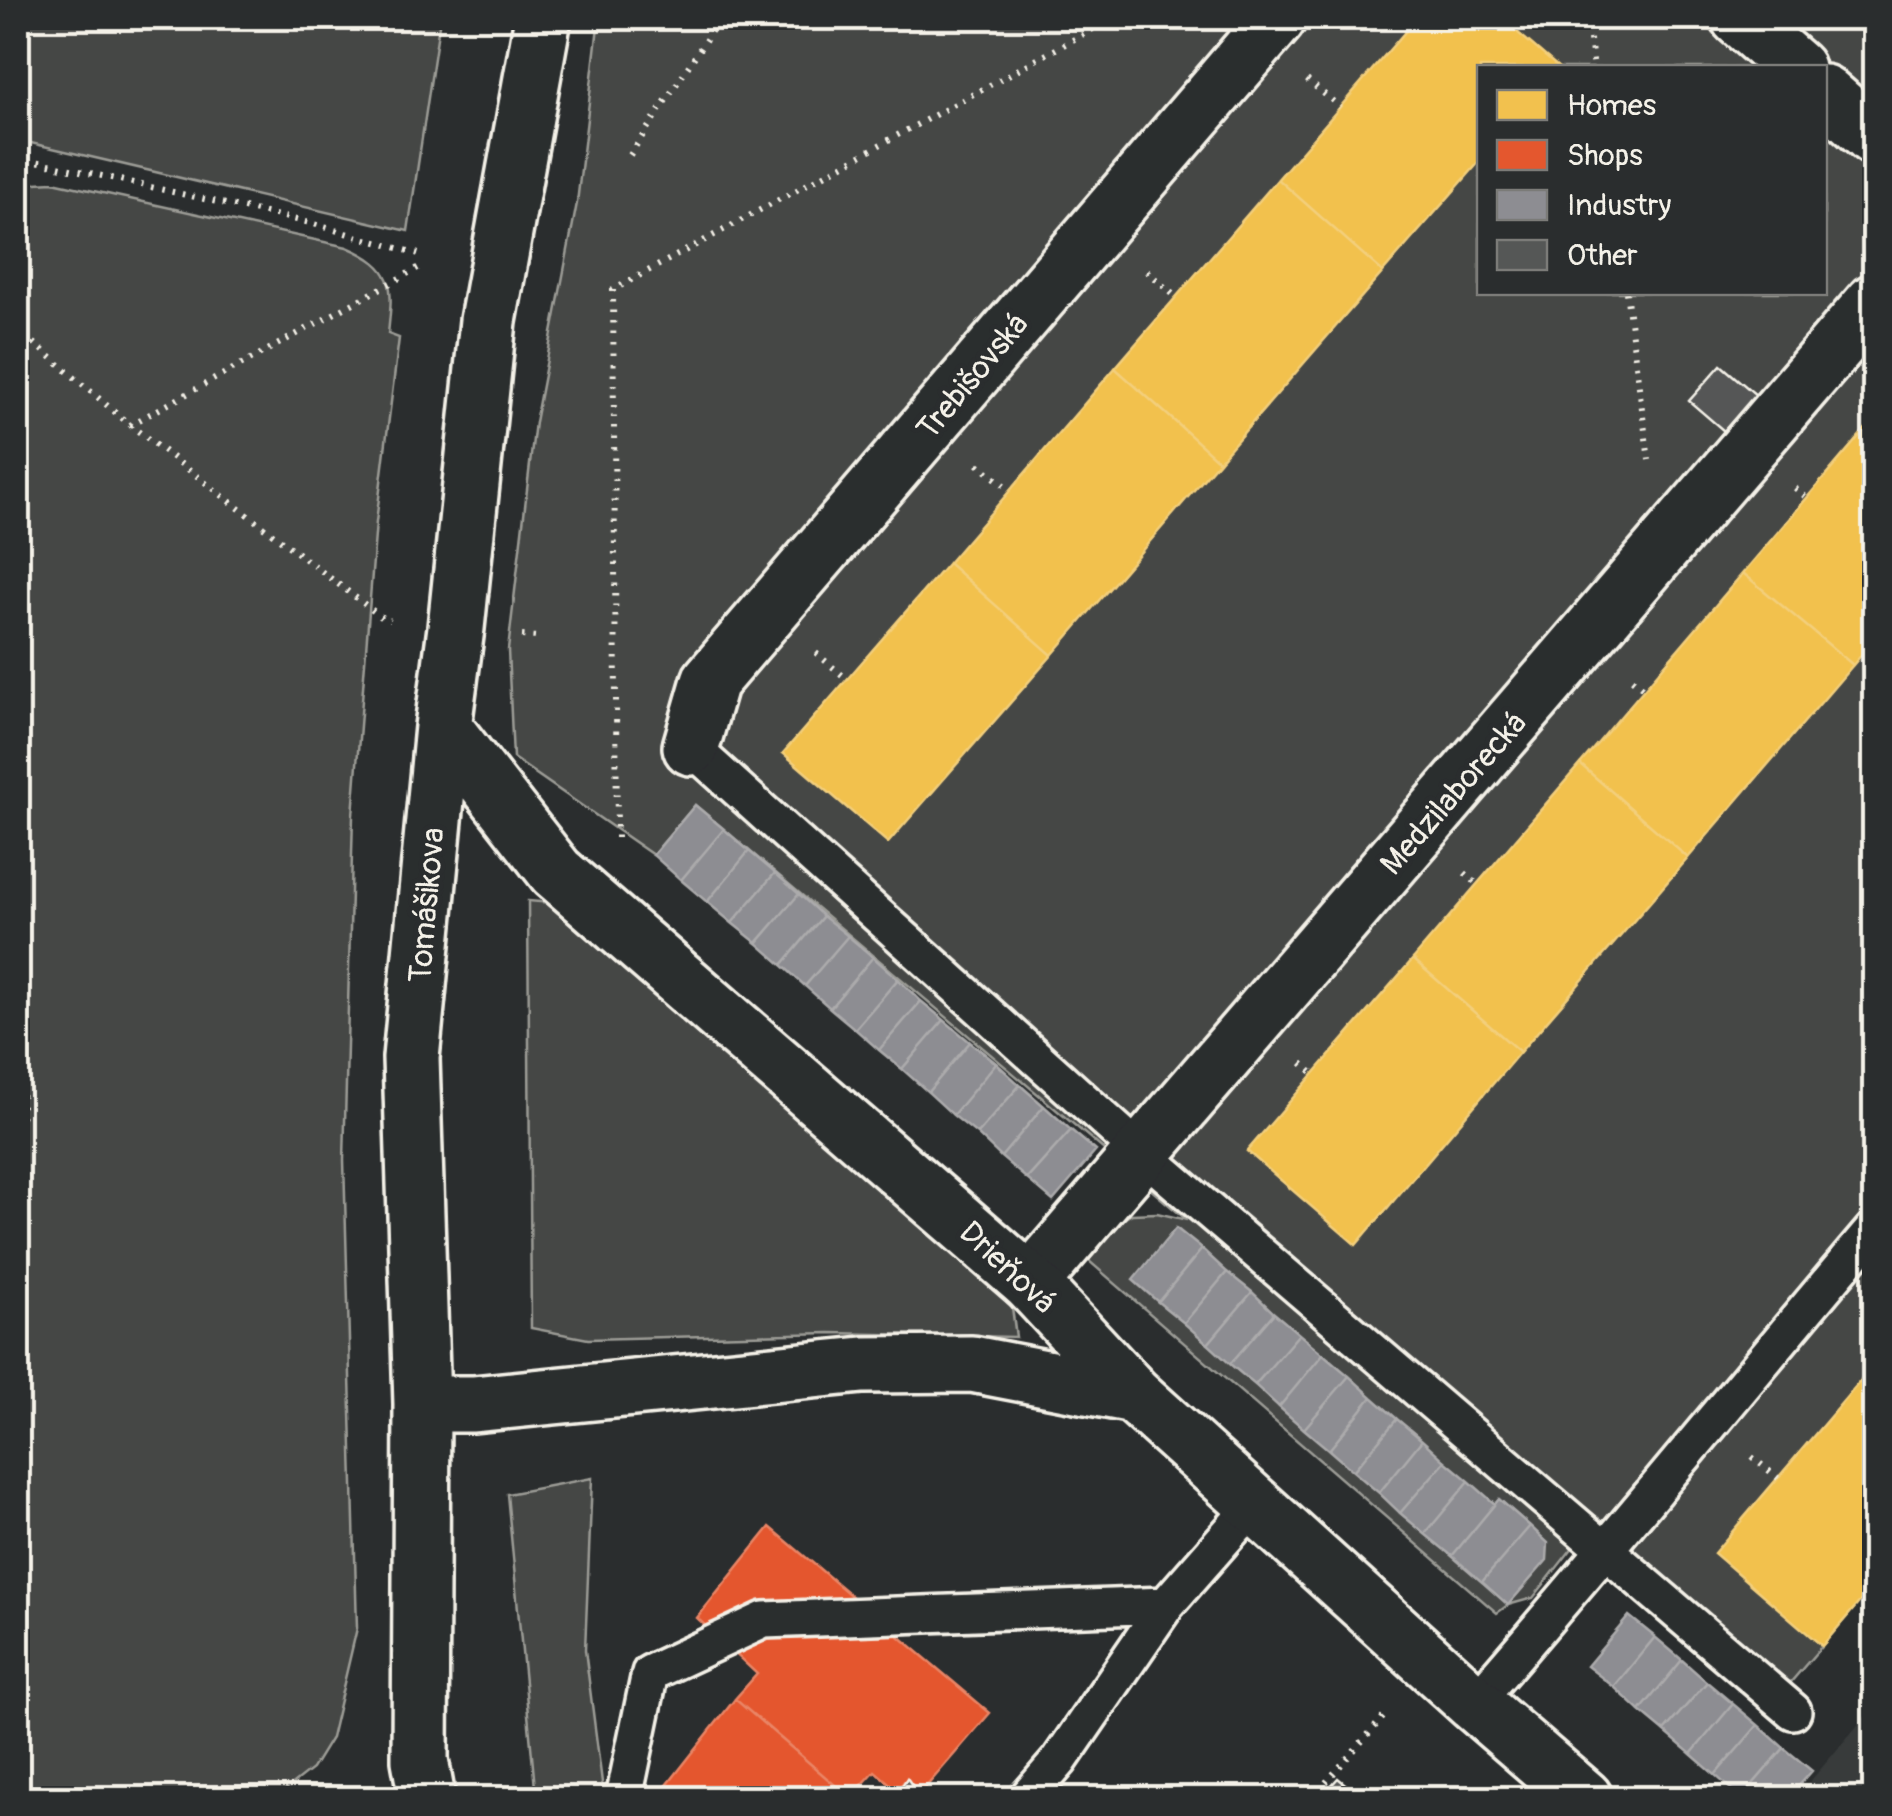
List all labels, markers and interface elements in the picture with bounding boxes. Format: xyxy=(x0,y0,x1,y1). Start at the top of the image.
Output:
legend xyxy=(1477,65,1827,295)
text: Homes xyxy=(1567,87,1656,124)
text: Shops xyxy=(1567,137,1643,174)
text: Industry xyxy=(1567,187,1671,224)
text: Other xyxy=(1567,237,1638,274)
street label: Trebišovská xyxy=(908,305,1037,448)
street label: Medzilaborecká xyxy=(1372,704,1536,884)
street label: Tomášikova xyxy=(400,826,454,984)
street label: Drieňová xyxy=(951,1213,1064,1323)

